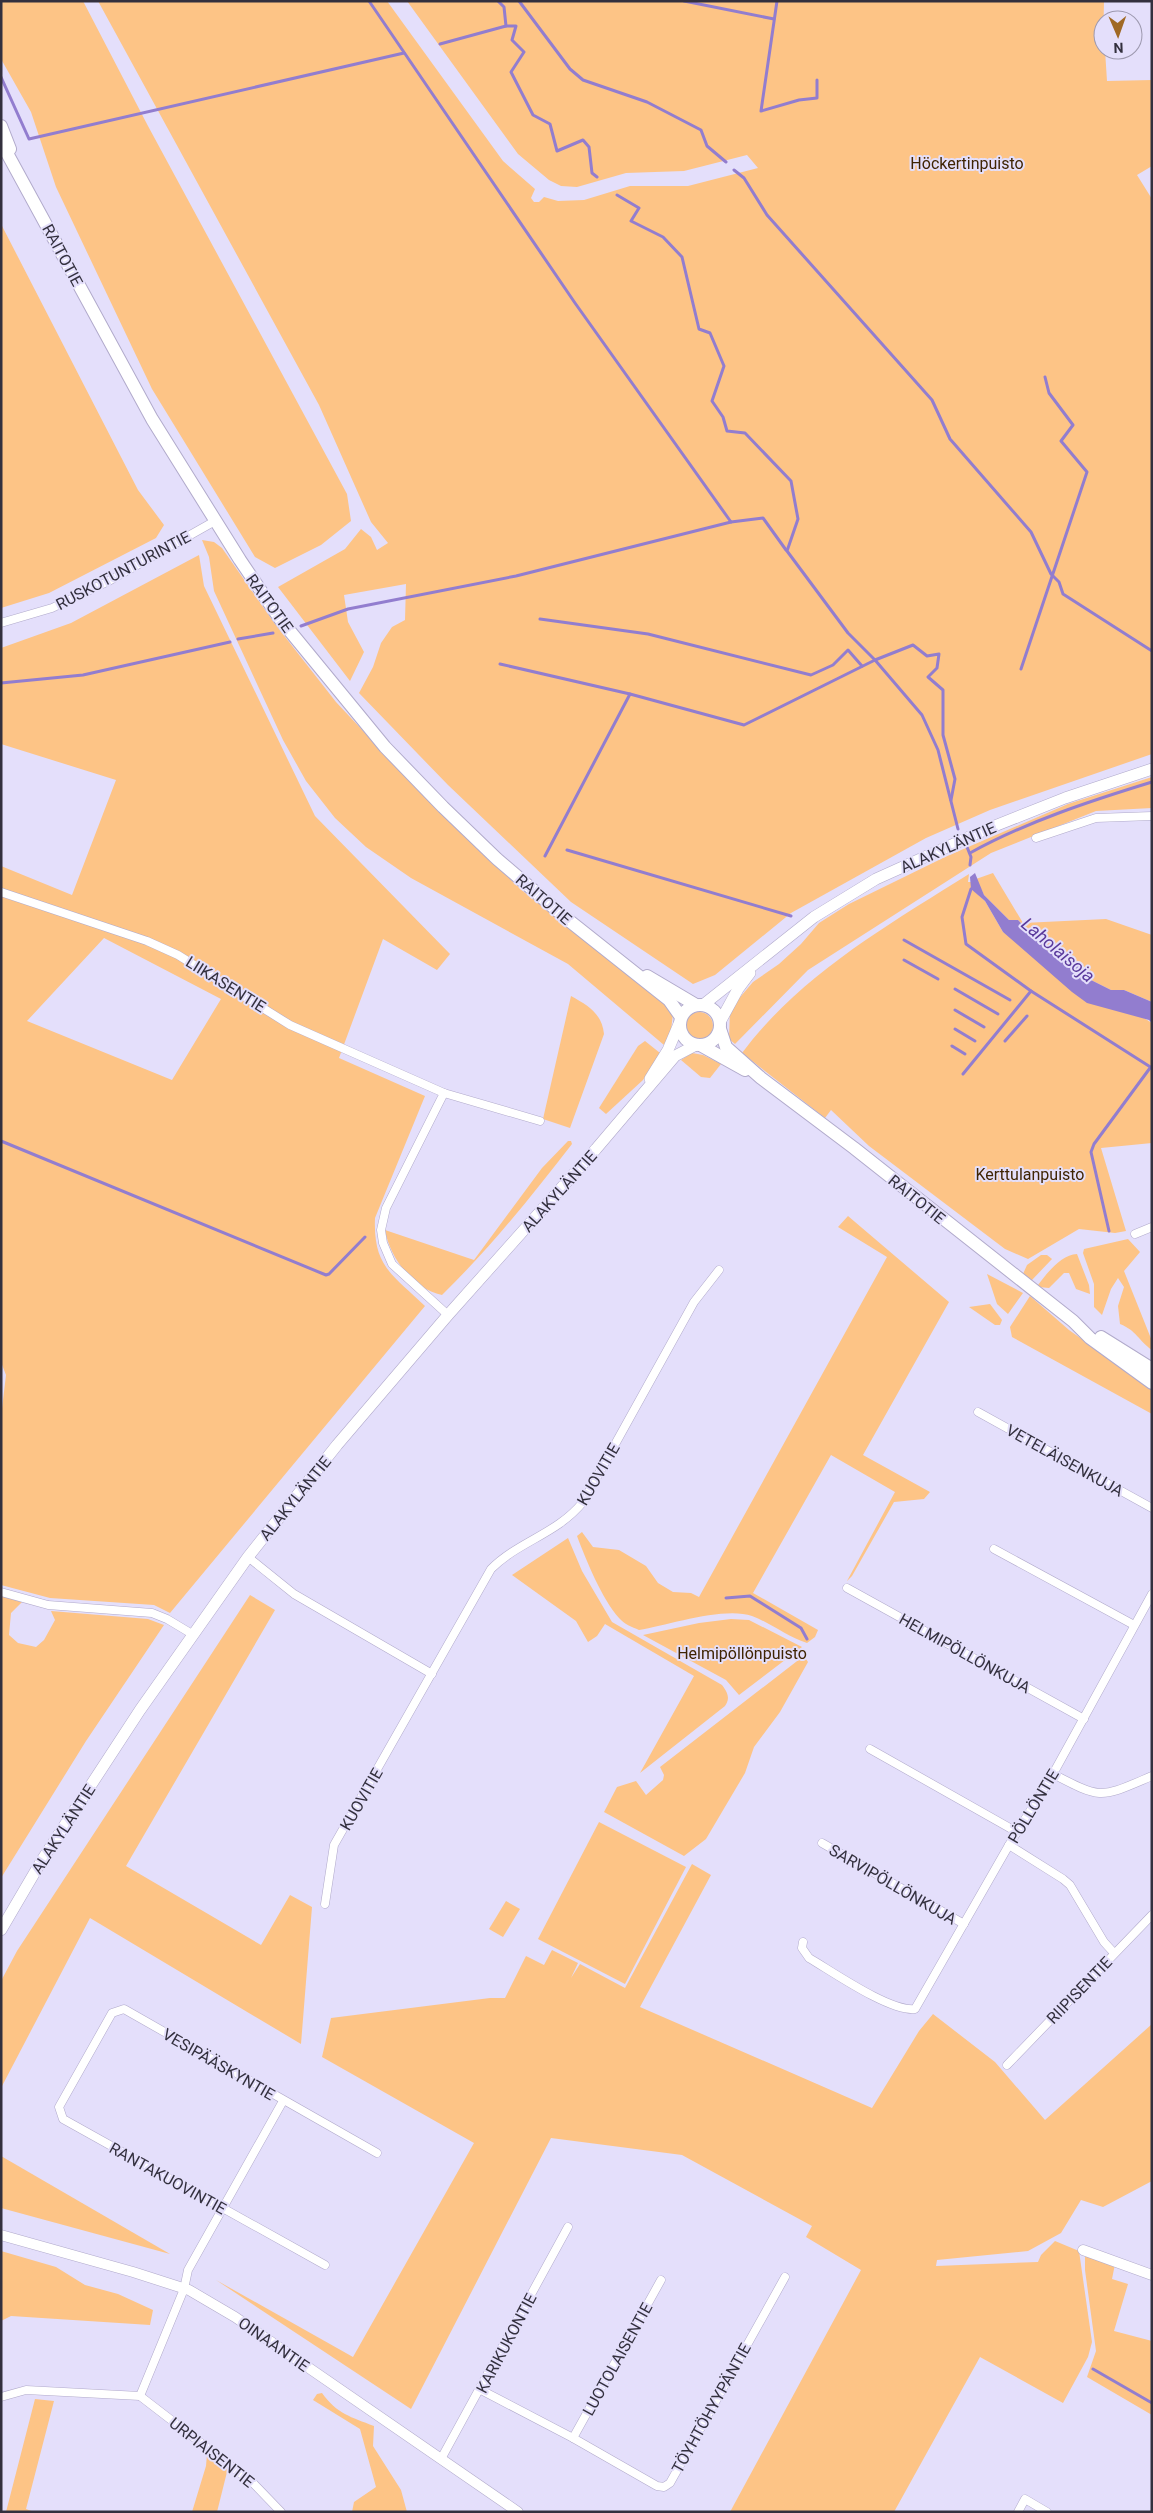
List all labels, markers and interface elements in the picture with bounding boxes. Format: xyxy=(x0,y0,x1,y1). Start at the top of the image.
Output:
north arrow xyxy=(1093,10,1143,60)
text: N xyxy=(1113,40,1124,56)
park label: Höckertinpuisto xyxy=(910,154,1024,173)
street label: RAITOTIE xyxy=(38,221,87,290)
street label: RUSKOTUNTURINTIE xyxy=(53,527,194,614)
street label: RAITOTIE xyxy=(242,570,297,636)
street label: ALAKYLÄNTIE xyxy=(897,818,999,877)
street label: RAITOTIE xyxy=(512,870,575,929)
water label: Laholaisoja xyxy=(1017,913,1099,986)
street label: LIIKASENTIE xyxy=(182,952,269,1016)
street label: ALAKYLÄNTIE xyxy=(518,1147,601,1236)
park label: Kerttulanpuisto xyxy=(975,1165,1085,1184)
street label: RAITOTIE xyxy=(884,1171,949,1228)
street label: VETELÄISENKUJA xyxy=(1003,1420,1127,1501)
street label: KUOVITIE xyxy=(573,1440,624,1509)
street label: ALAKYLÄNTIE xyxy=(256,1452,335,1544)
street label: HELMIPÖLLÖNKUJA xyxy=(896,1609,1034,1698)
park label: Helmipöllönpuisto xyxy=(677,1644,807,1663)
street label: KUOVITIE xyxy=(336,1765,387,1834)
street label: PÖLLÖNTIE xyxy=(1004,1766,1063,1847)
street label: ALAKYLÄNTIE xyxy=(27,1781,99,1878)
street label: SARVIPÖLLÖNKUJA xyxy=(826,1840,960,1929)
street label: RIIPISENTIE xyxy=(1043,1953,1116,2028)
street label: VESIPÄÄSKYNTIE xyxy=(159,2025,278,2104)
street label: RANTAKUOVINTIE xyxy=(106,2138,230,2218)
street label: KARIKUKONTIE xyxy=(472,2290,541,2396)
street label: LUOTOLAISENTIE xyxy=(579,2300,656,2419)
street label: OINAANTIE xyxy=(235,2313,313,2376)
street label: TÖYHTÖHYYPÄNTIE xyxy=(668,2340,755,2476)
street label: URPIAISENTIE xyxy=(166,2413,258,2491)

